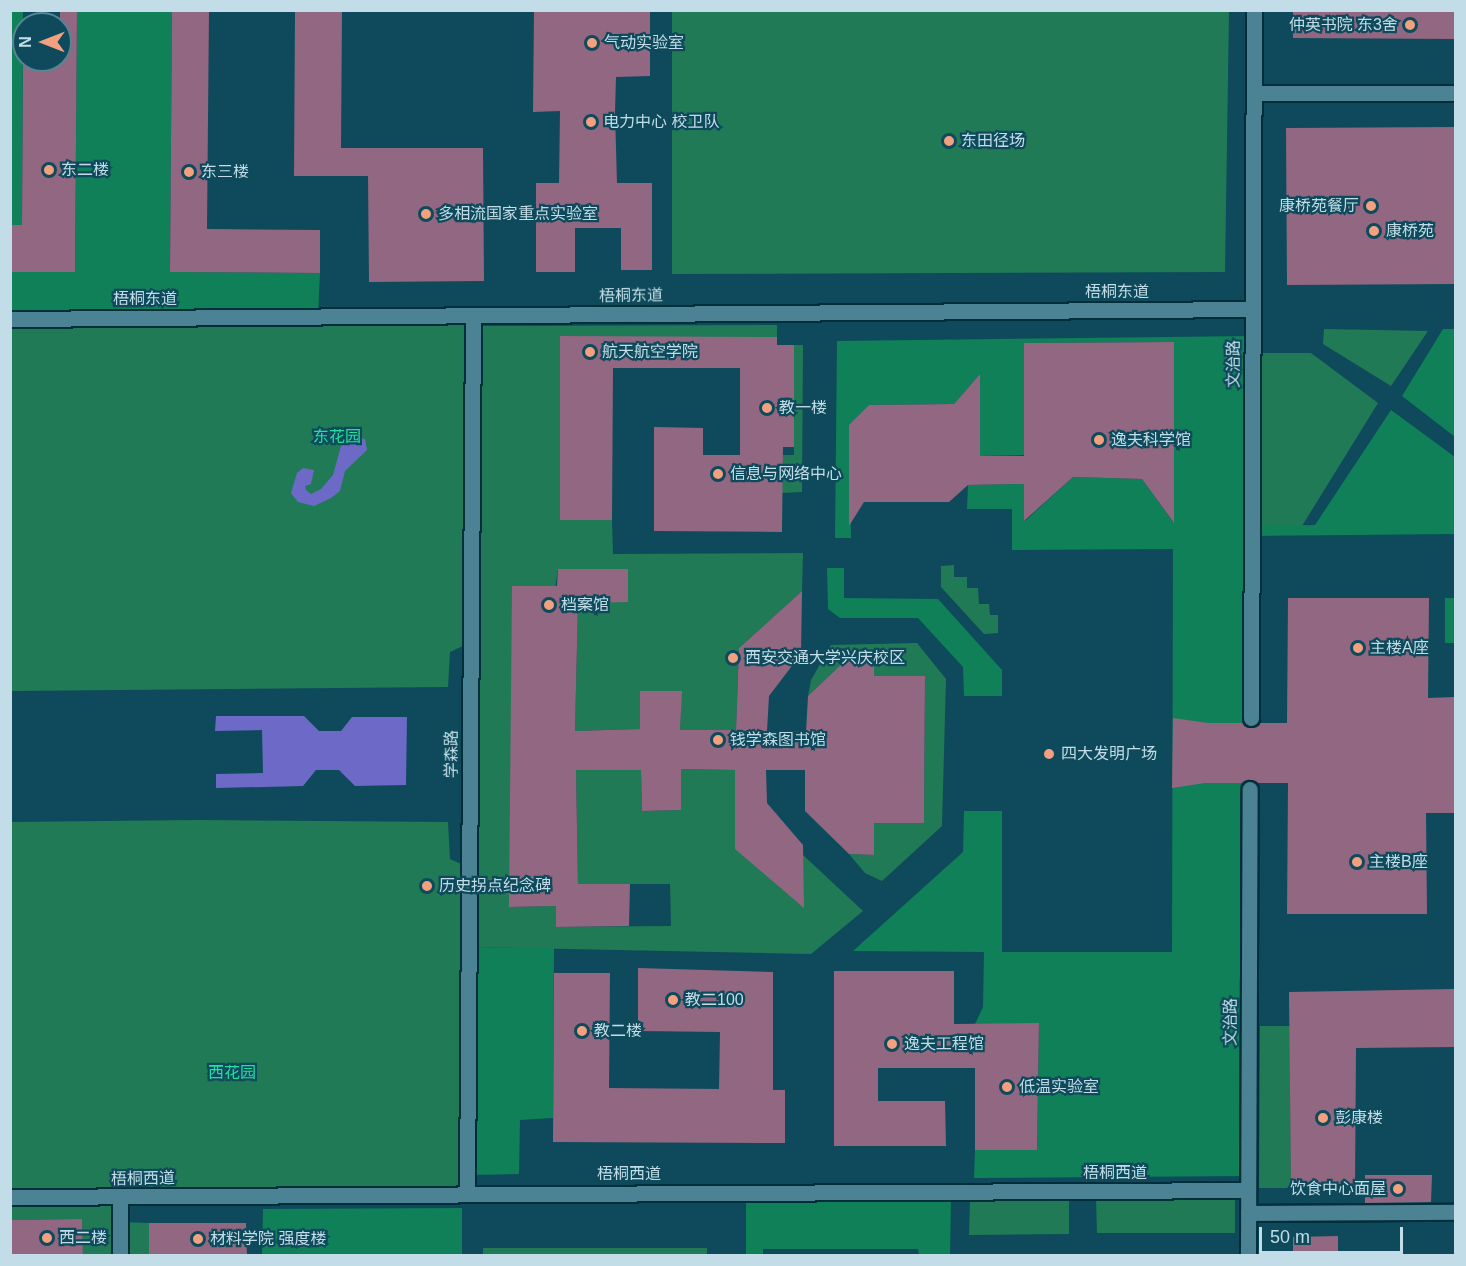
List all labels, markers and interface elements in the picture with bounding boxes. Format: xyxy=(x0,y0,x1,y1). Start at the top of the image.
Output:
north arrow xyxy=(12,12,72,72)
place label: 仲英书院 东3舍 xyxy=(1289,15,1398,35)
marker: 仲英书院 东3舍 xyxy=(1403,18,1417,32)
place label: 气动实验室 xyxy=(604,33,684,53)
text: N xyxy=(17,36,34,48)
marker: 气动实验室 xyxy=(585,36,599,50)
place label: 电力中心 校卫队 xyxy=(603,112,719,132)
marker: 电力中心 校卫队 xyxy=(584,115,598,129)
place label: 东田径场 xyxy=(961,131,1025,151)
marker: 东田径场 xyxy=(942,134,956,148)
place label: 东二楼 xyxy=(61,160,109,180)
place label: 东三楼 xyxy=(201,162,249,182)
marker: 东二楼 xyxy=(42,163,56,177)
marker: 东三楼 xyxy=(182,165,196,179)
place label: 康桥苑餐厅 xyxy=(1279,196,1359,216)
marker: 康桥苑餐厅 xyxy=(1364,199,1378,213)
place label: 多相流国家重点实验室 xyxy=(438,204,598,224)
marker: 多相流国家重点实验室 xyxy=(419,207,433,221)
place label: 康桥苑 xyxy=(1386,221,1434,241)
marker: 康桥苑 xyxy=(1367,224,1381,238)
street label: 梧桐东道 xyxy=(1085,282,1149,302)
street label: 梧桐东道 xyxy=(599,286,663,306)
street label: 梧桐东道 xyxy=(113,289,177,309)
street label: 文治路 xyxy=(1224,340,1244,388)
place label: 航天航空学院 xyxy=(602,342,698,362)
marker: 航天航空学院 xyxy=(583,345,597,359)
place label: 教一楼 xyxy=(779,398,827,418)
marker: 教一楼 xyxy=(760,401,774,415)
park label: 东花园 xyxy=(313,427,361,447)
place label: 逸夫科学馆 xyxy=(1111,430,1191,450)
marker: 逸夫科学馆 xyxy=(1092,433,1106,447)
place label: 信息与网络中心 xyxy=(730,464,842,484)
marker: 信息与网络中心 xyxy=(711,467,725,481)
place label: 档案馆 xyxy=(561,595,609,615)
marker: 档案馆 xyxy=(542,598,556,612)
place label: 主楼A座 xyxy=(1370,638,1429,658)
marker: 主楼A座 xyxy=(1351,641,1365,655)
place label: 西安交通大学兴庆校区 xyxy=(745,648,905,668)
marker: 西安交通大学兴庆校区 xyxy=(726,651,740,665)
street label: 学森路 xyxy=(442,730,462,778)
place label: 钱学森图书馆 xyxy=(730,730,826,750)
marker: 钱学森图书馆 xyxy=(711,733,725,747)
place label: 四大发明广场 xyxy=(1061,744,1157,764)
marker: 四大发明广场 xyxy=(1042,747,1056,761)
place label: 主楼B座 xyxy=(1369,852,1428,872)
marker: 主楼B座 xyxy=(1350,855,1364,869)
place label: 历史拐点纪念碑 xyxy=(439,876,551,896)
marker: 历史拐点纪念碑 xyxy=(420,879,434,893)
place label: 教二100 xyxy=(685,990,744,1010)
marker: 教二100 xyxy=(666,993,680,1007)
street label: 文治路 xyxy=(1221,998,1241,1046)
place label: 教二楼 xyxy=(594,1021,642,1041)
marker: 教二楼 xyxy=(575,1024,589,1038)
place label: 逸夫工程馆 xyxy=(904,1034,984,1054)
marker: 逸夫工程馆 xyxy=(885,1037,899,1051)
park label: 西花园 xyxy=(208,1063,256,1083)
place label: 低温实验室 xyxy=(1019,1077,1099,1097)
marker: 低温实验室 xyxy=(1000,1080,1014,1094)
place label: 彭康楼 xyxy=(1335,1108,1383,1128)
marker: 彭康楼 xyxy=(1316,1111,1330,1125)
street label: 梧桐西道 xyxy=(1083,1163,1147,1183)
street label: 梧桐西道 xyxy=(597,1164,661,1184)
street label: 梧桐西道 xyxy=(111,1169,175,1189)
place label: 饮食中心面屋 xyxy=(1290,1179,1386,1199)
marker: 饮食中心面屋 xyxy=(1391,1182,1405,1196)
scale bar xyxy=(1262,1215,1406,1253)
text: 50 m xyxy=(1270,1227,1310,1247)
place label: 西二楼 xyxy=(59,1228,107,1248)
place label: 材料学院 强度楼 xyxy=(210,1229,326,1249)
marker: 西二楼 xyxy=(40,1231,54,1245)
marker: 材料学院 强度楼 xyxy=(191,1232,205,1246)

